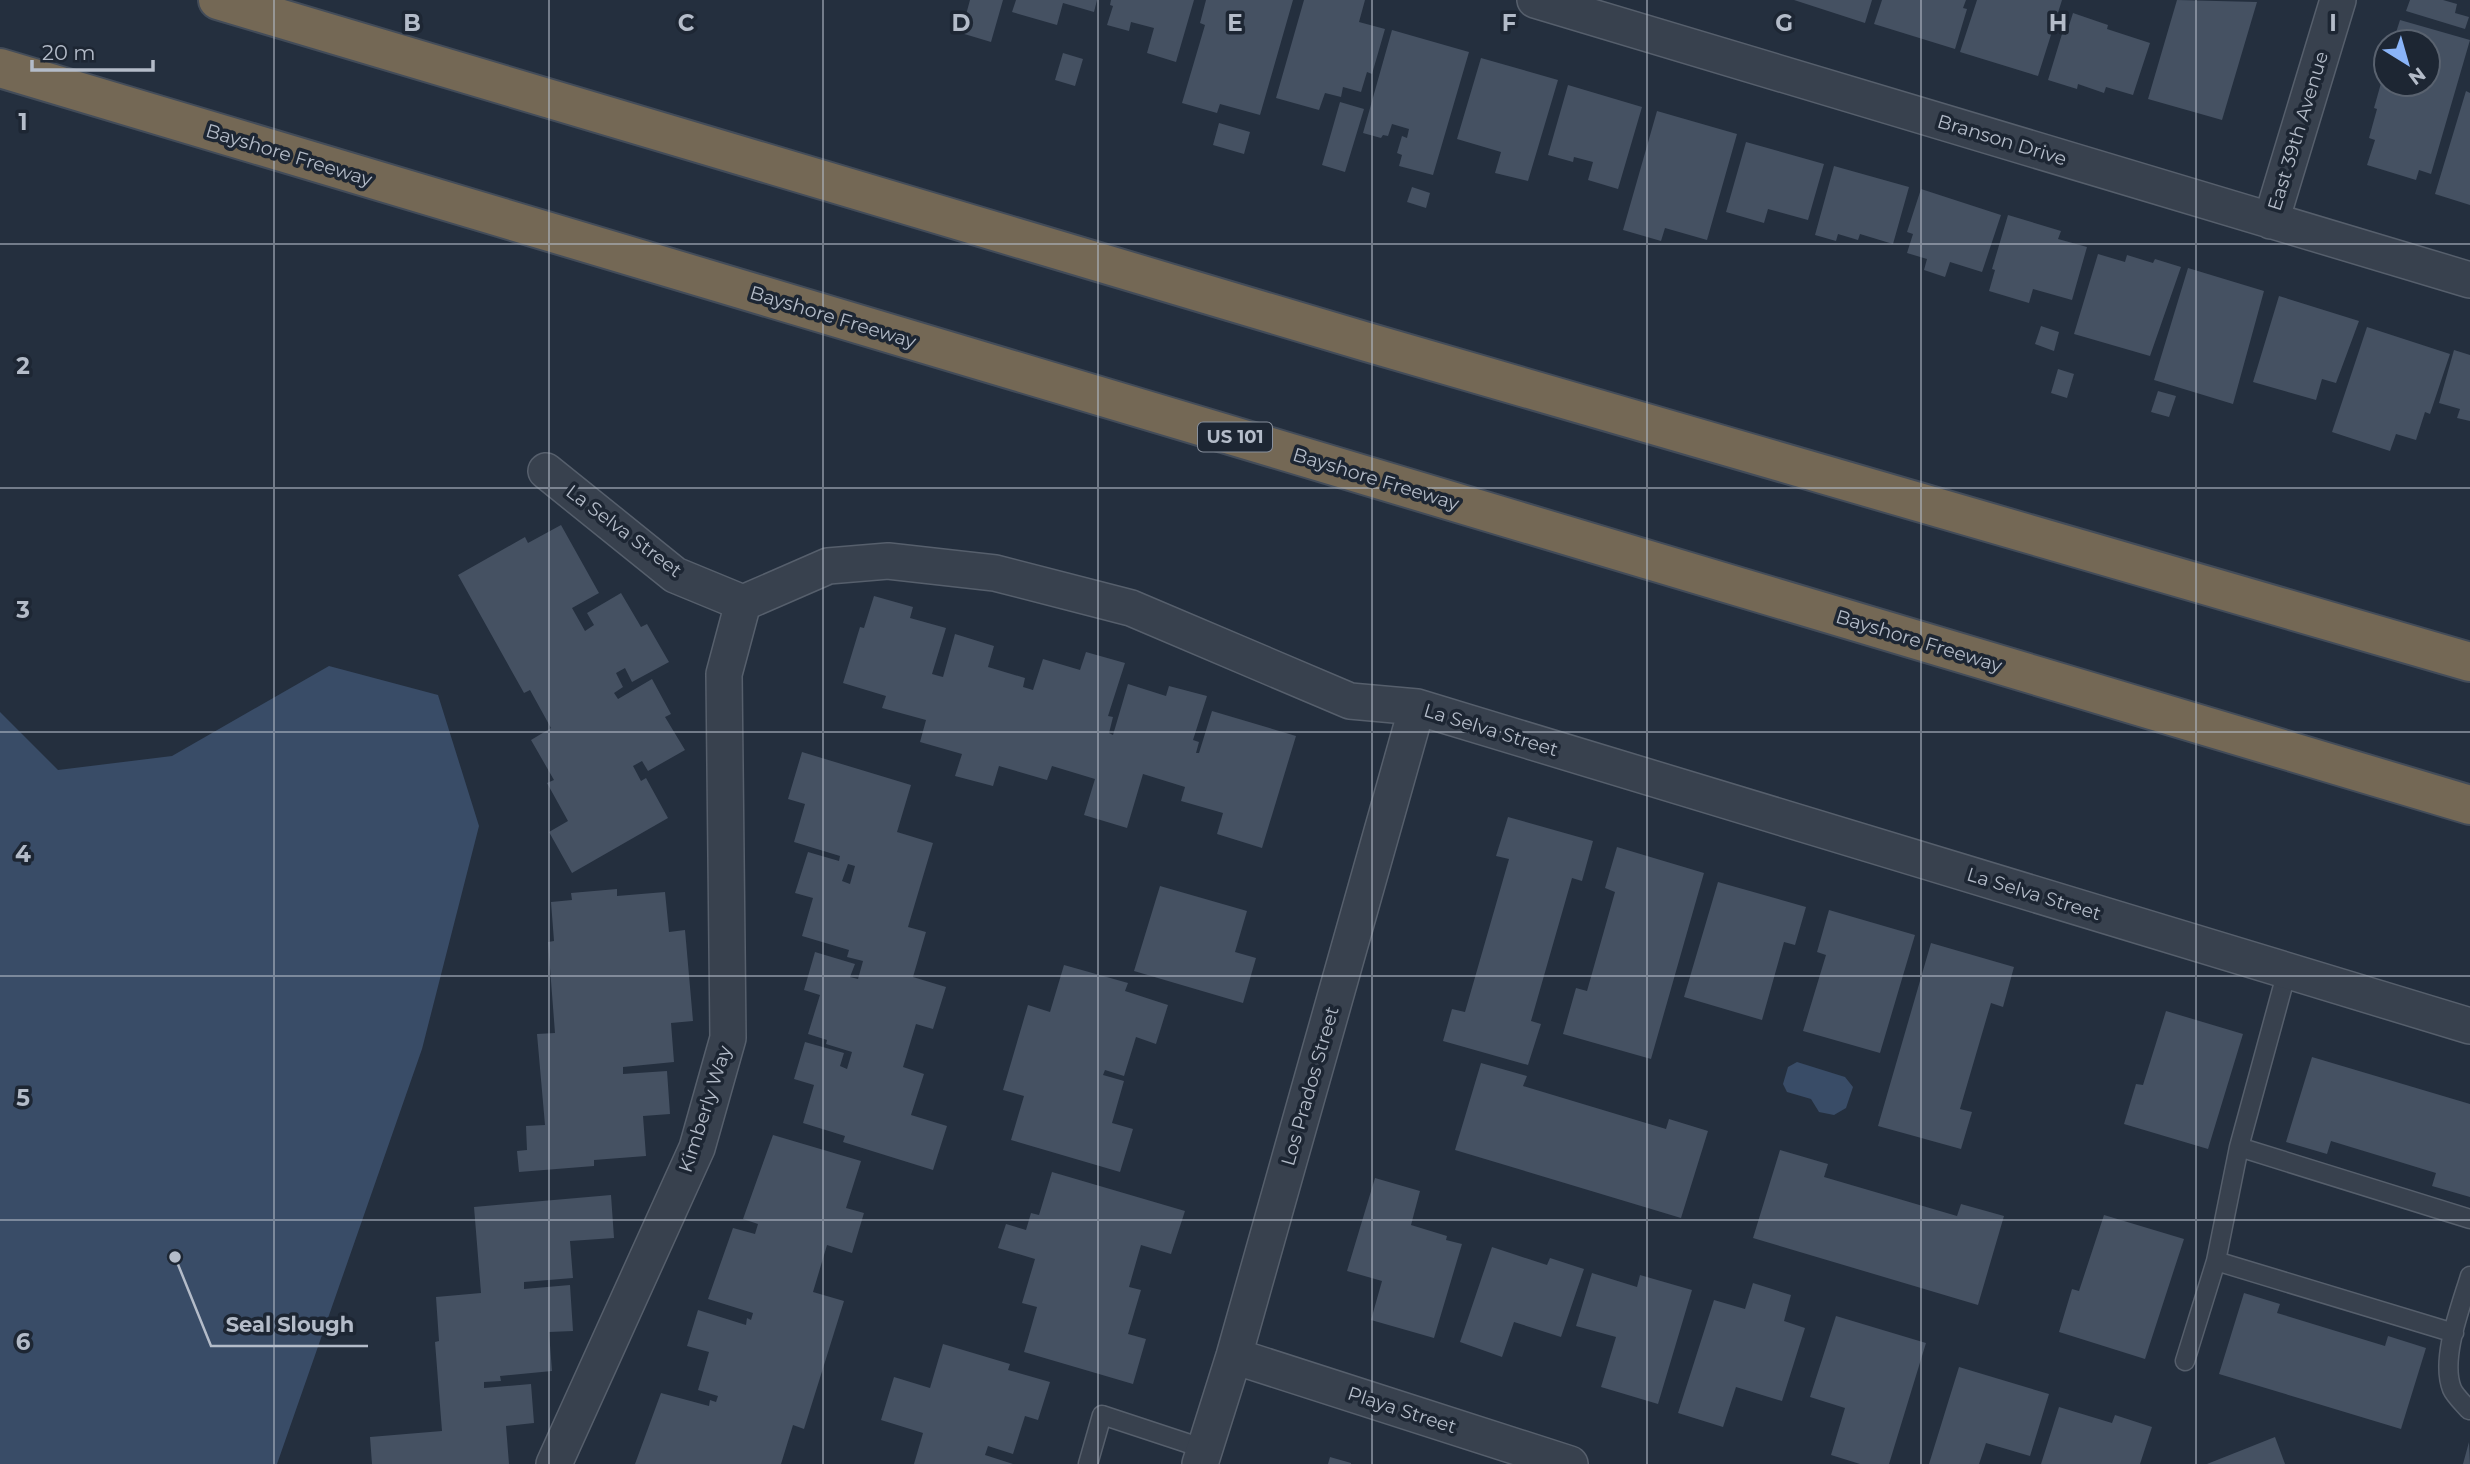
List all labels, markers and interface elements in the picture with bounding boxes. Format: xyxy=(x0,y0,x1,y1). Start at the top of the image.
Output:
text: B xyxy=(403,9,421,37)
text: C xyxy=(678,9,695,37)
text: D xyxy=(952,9,971,37)
text: E xyxy=(1227,9,1243,37)
text: F xyxy=(1502,9,1517,37)
text: G xyxy=(1775,9,1793,37)
text: H xyxy=(2049,9,2067,37)
text: I xyxy=(2329,9,2337,37)
scale bar xyxy=(32,28,152,72)
north arrow xyxy=(2372,28,2442,98)
text: 20 m xyxy=(42,40,96,65)
street label: East 39th Avenue xyxy=(2263,49,2333,213)
text: N xyxy=(2404,62,2430,90)
text: 1 xyxy=(18,108,28,136)
street label: Branson Drive xyxy=(1935,109,2069,171)
street label: Bayshore Freeway xyxy=(203,119,376,191)
street label: Bayshore Freeway xyxy=(747,281,920,353)
text: 2 xyxy=(16,352,30,380)
road number: US 101 xyxy=(1198,422,1272,452)
street label: Bayshore Freeway xyxy=(1290,443,1463,515)
street label: La Selva Street xyxy=(561,480,687,582)
text: 3 xyxy=(15,596,30,624)
street label: Bayshore Freeway xyxy=(1833,605,2006,677)
street label: La Selva Street xyxy=(1421,699,1561,761)
text: 4 xyxy=(15,840,31,868)
street label: La Selva Street xyxy=(1964,863,2104,925)
street label: Los Prados Street xyxy=(1276,1003,1344,1168)
street label: Kimberly Way xyxy=(674,1042,737,1175)
text: 5 xyxy=(16,1084,30,1112)
callout: Seal Slough xyxy=(211,1304,368,1346)
text: Seal Slough xyxy=(226,1312,354,1337)
text: 6 xyxy=(16,1328,31,1356)
street label: Playa Street xyxy=(1345,1382,1460,1439)

